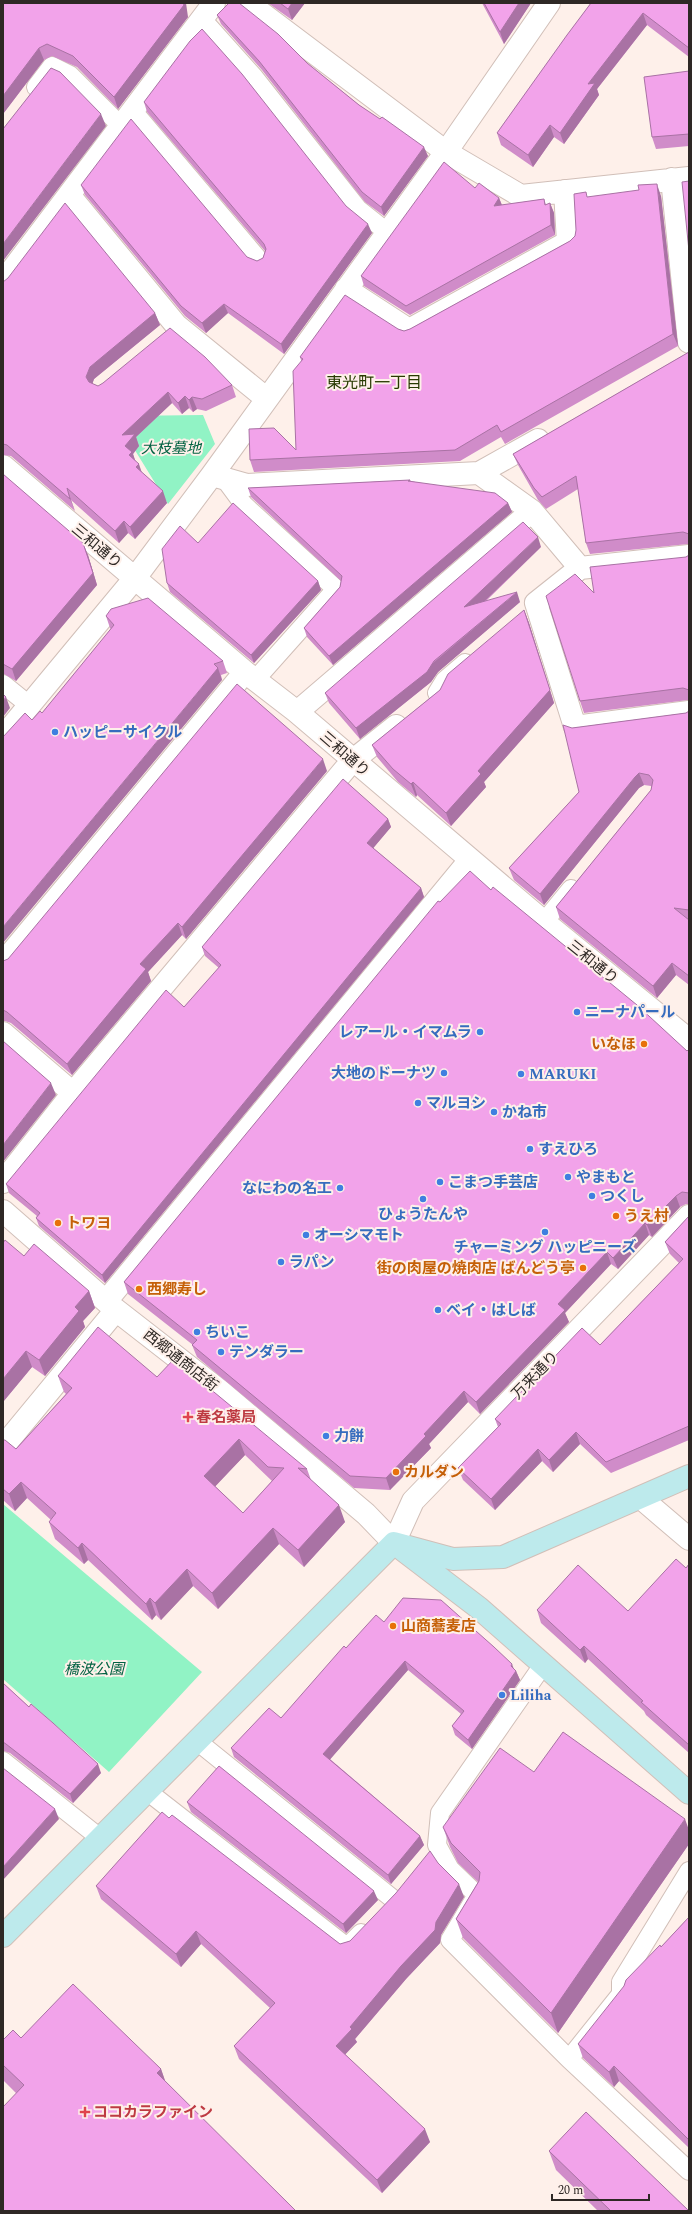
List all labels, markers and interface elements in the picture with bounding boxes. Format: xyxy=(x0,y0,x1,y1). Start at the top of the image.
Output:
district label: 東光町一丁目 xyxy=(326,371,422,395)
park label: 大枝墓地 xyxy=(141,437,203,460)
street label: 三和通り xyxy=(66,518,127,574)
place label: ハッピーサイクル xyxy=(63,721,182,744)
street label: 三和通り xyxy=(314,726,375,783)
marker: ハッピーサイクル xyxy=(50,727,60,737)
street label: 三和通り xyxy=(562,935,623,990)
place label: ニーナパール xyxy=(585,1001,675,1024)
marker: ニーナパール xyxy=(572,1007,582,1017)
place label: レアール・イマムラ xyxy=(339,1021,472,1044)
marker: レアール・イマムラ xyxy=(475,1027,485,1037)
place label: いなほ xyxy=(591,1033,636,1056)
marker: いなほ xyxy=(639,1039,649,1049)
place label: 大地のドーナツ xyxy=(331,1062,436,1085)
place label: MARUKI xyxy=(529,1063,596,1086)
marker: 大地のドーナツ xyxy=(439,1068,449,1078)
marker: MARUKI xyxy=(516,1069,526,1079)
place label: マルヨシ xyxy=(426,1092,486,1115)
marker: マルヨシ xyxy=(413,1098,423,1108)
place label: かね市 xyxy=(502,1101,547,1124)
marker: かね市 xyxy=(489,1107,499,1117)
place label: すえひろ xyxy=(538,1138,598,1161)
marker: すえひろ xyxy=(525,1144,535,1154)
place label: やまもと xyxy=(576,1166,636,1189)
place label: こまつ手芸店 xyxy=(448,1171,538,1194)
marker: やまもと xyxy=(563,1172,573,1182)
place label: なにわの名工 xyxy=(242,1177,332,1200)
marker: こまつ手芸店 xyxy=(435,1177,445,1187)
marker: なにわの名工 xyxy=(335,1183,345,1193)
place label: つくし xyxy=(600,1185,645,1208)
marker: つくし xyxy=(587,1191,597,1201)
marker: ひょうたんや xyxy=(418,1194,428,1204)
place label: ひょうたんや xyxy=(378,1203,468,1226)
place label: うえ村 xyxy=(624,1205,669,1228)
marker: うえ村 xyxy=(611,1211,621,1221)
place label: トワヨ xyxy=(66,1212,111,1235)
marker: トワヨ xyxy=(53,1218,63,1228)
place label: オーシマモト xyxy=(314,1224,404,1247)
marker: チャーミング ハッピニーズ xyxy=(540,1227,550,1237)
marker: オーシマモト xyxy=(301,1230,311,1240)
place label: チャーミング ハッピニーズ xyxy=(454,1236,636,1259)
place label: ラパン xyxy=(289,1251,335,1274)
marker: ラパン xyxy=(276,1257,286,1267)
place label: 街の肉屋の焼肉店 ばんどう亭 xyxy=(377,1257,575,1280)
marker: 街の肉屋の焼肉店 ばんどう亭 xyxy=(578,1263,588,1273)
place label: 西郷寿し xyxy=(147,1278,207,1301)
marker: 西郷寿し xyxy=(134,1284,144,1294)
place label: ベイ・はしば xyxy=(446,1299,536,1322)
marker: ベイ・はしば xyxy=(433,1305,443,1315)
place label: ちいこ xyxy=(205,1321,250,1344)
street label: 西郷通商店街 xyxy=(138,1324,223,1397)
marker: ちいこ xyxy=(192,1327,202,1337)
place label: テンダラー xyxy=(229,1341,304,1364)
street label: 万来通り xyxy=(506,1346,564,1405)
marker: テンダラー xyxy=(216,1347,226,1357)
place label: 春名薬局 xyxy=(196,1406,256,1429)
marker: 春名薬局 xyxy=(183,1412,193,1422)
place label: 力餅 xyxy=(334,1425,364,1448)
marker: 力餅 xyxy=(321,1431,331,1441)
place label: カルダン xyxy=(404,1461,464,1484)
marker: カルダン xyxy=(391,1467,401,1477)
place label: 山商蕎麦店 xyxy=(401,1615,476,1638)
marker: 山商蕎麦店 xyxy=(388,1621,398,1631)
park label: 橋波公園 xyxy=(64,1658,126,1681)
place label: Liliha xyxy=(510,1684,552,1707)
marker: Liliha xyxy=(497,1690,507,1700)
place label: ココカラファイン xyxy=(93,2101,213,2124)
marker: ココカラファイン xyxy=(80,2107,90,2117)
scale bar xyxy=(552,2176,649,2202)
text: 20 m xyxy=(558,2181,583,2200)

